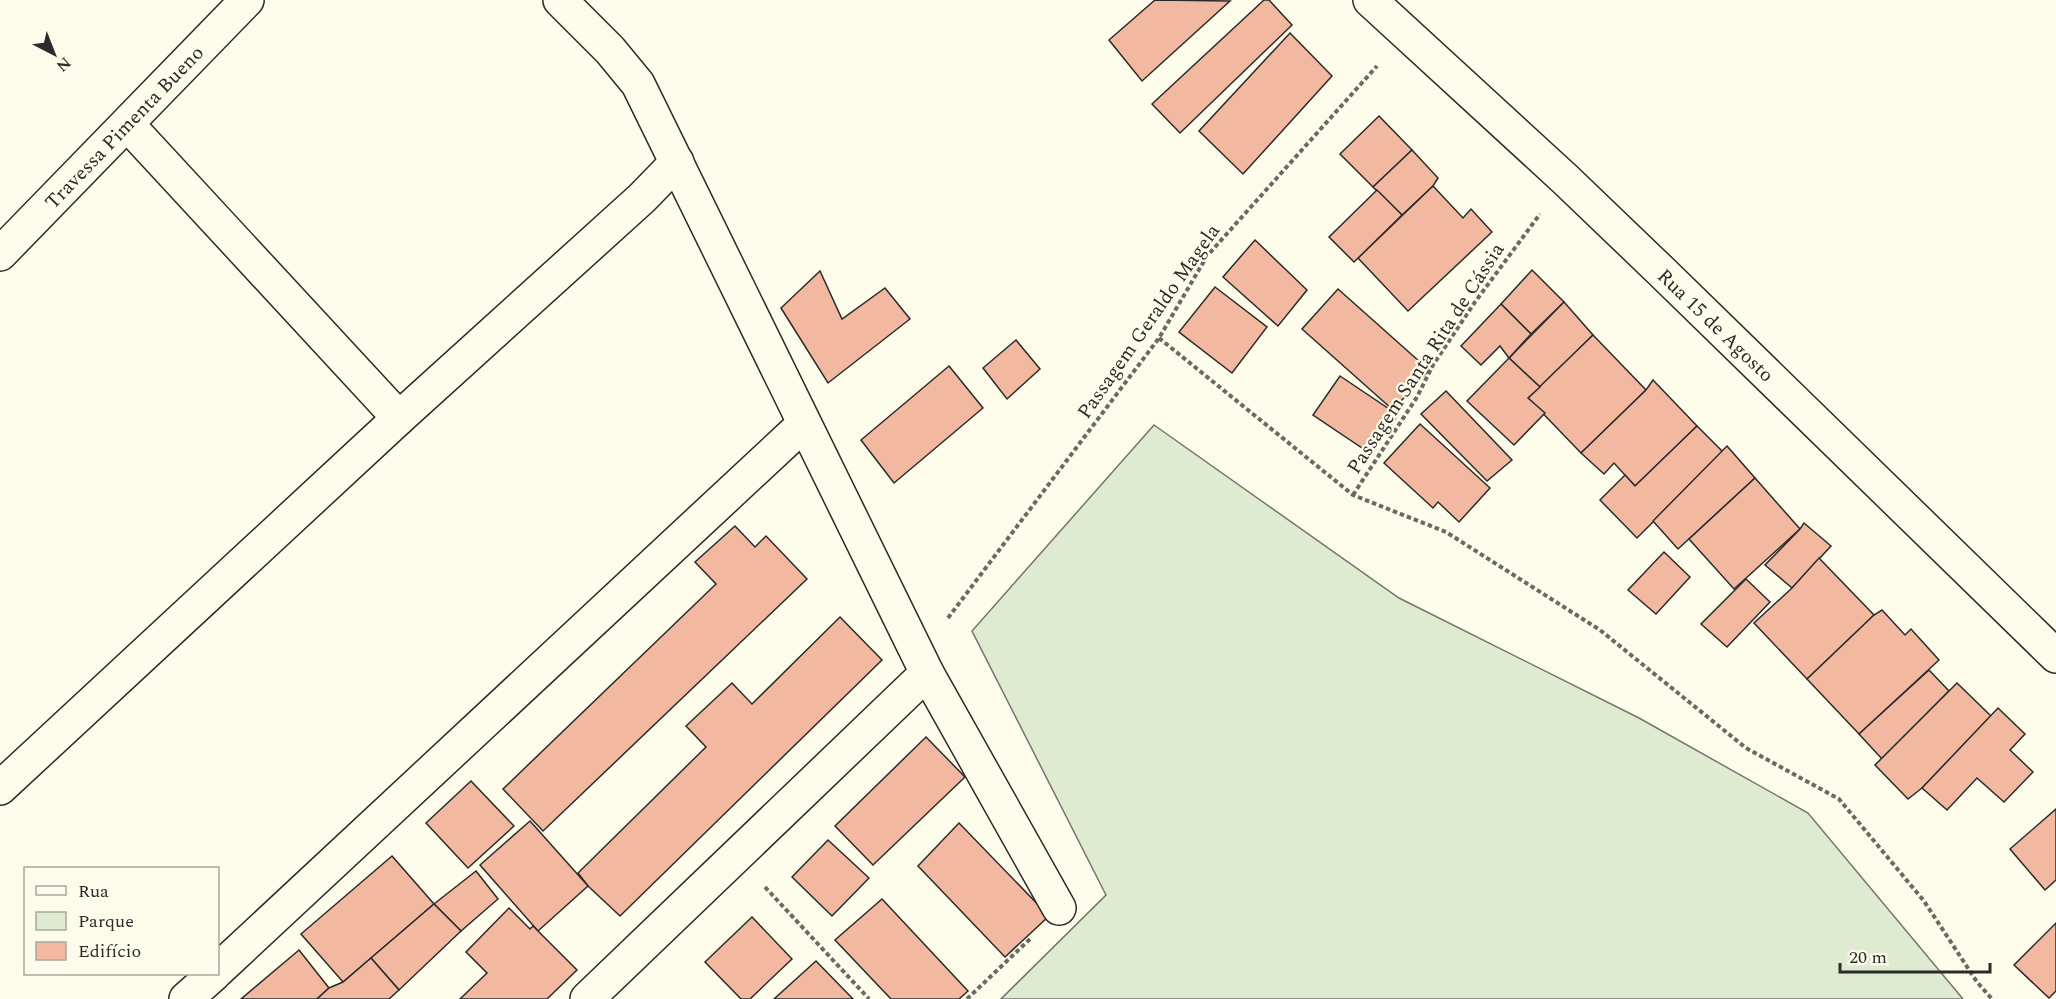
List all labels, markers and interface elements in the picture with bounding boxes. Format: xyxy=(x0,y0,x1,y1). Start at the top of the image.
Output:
north arrow xyxy=(24,24,84,84)
street label: Travessa Pimenta Bueno xyxy=(38,39,211,216)
text: N xyxy=(50,51,76,78)
street label: Passagem Geraldo Magela xyxy=(1070,218,1228,425)
street label: Passagem Santa Rita de Cássia xyxy=(1340,237,1512,480)
street label: Rua 15 de Agosto xyxy=(1650,262,1781,389)
legend xyxy=(24,867,219,975)
text: Rua xyxy=(78,878,109,905)
text: Parque xyxy=(78,908,134,935)
scale bar xyxy=(1840,936,1990,974)
text: Edifício xyxy=(78,938,141,965)
text: 20 m xyxy=(1849,944,1887,971)

